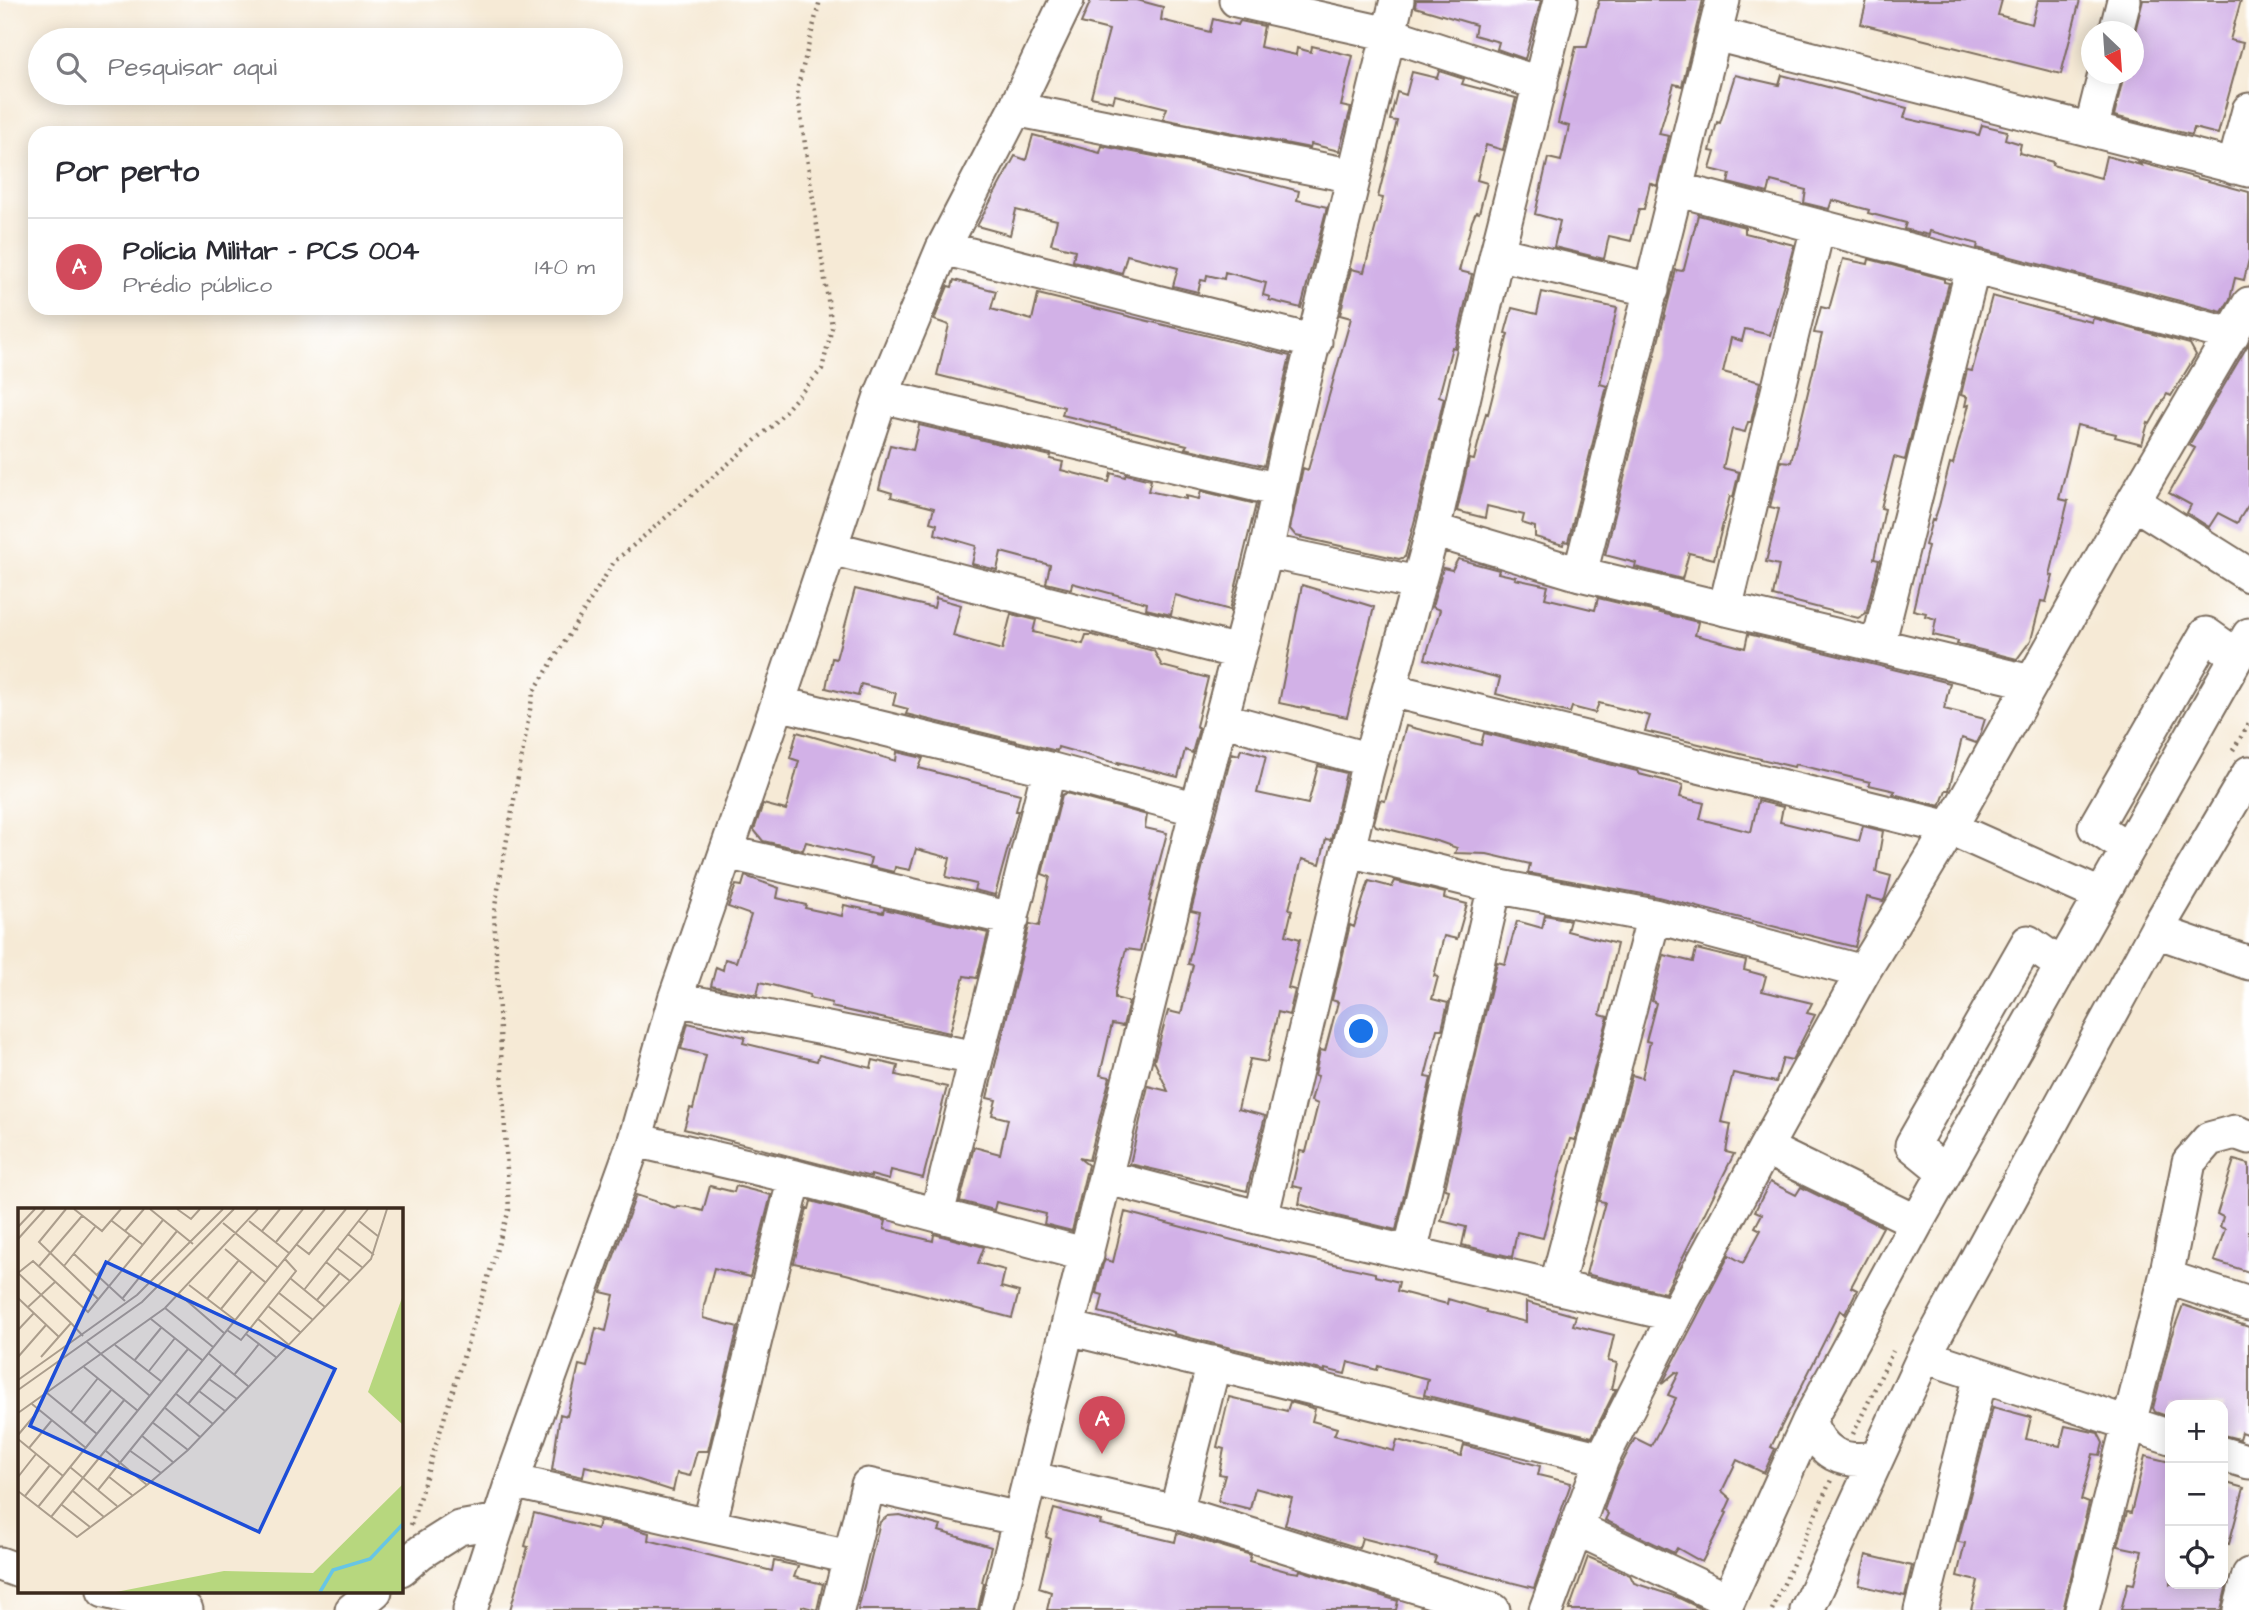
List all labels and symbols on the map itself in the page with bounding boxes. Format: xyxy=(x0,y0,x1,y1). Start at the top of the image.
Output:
north arrow xyxy=(2081,21,2144,84)
your location xyxy=(1344,1014,1378,1048)
inset map xyxy=(18,1208,402,1592)
pin: A xyxy=(1079,1396,1125,1454)

